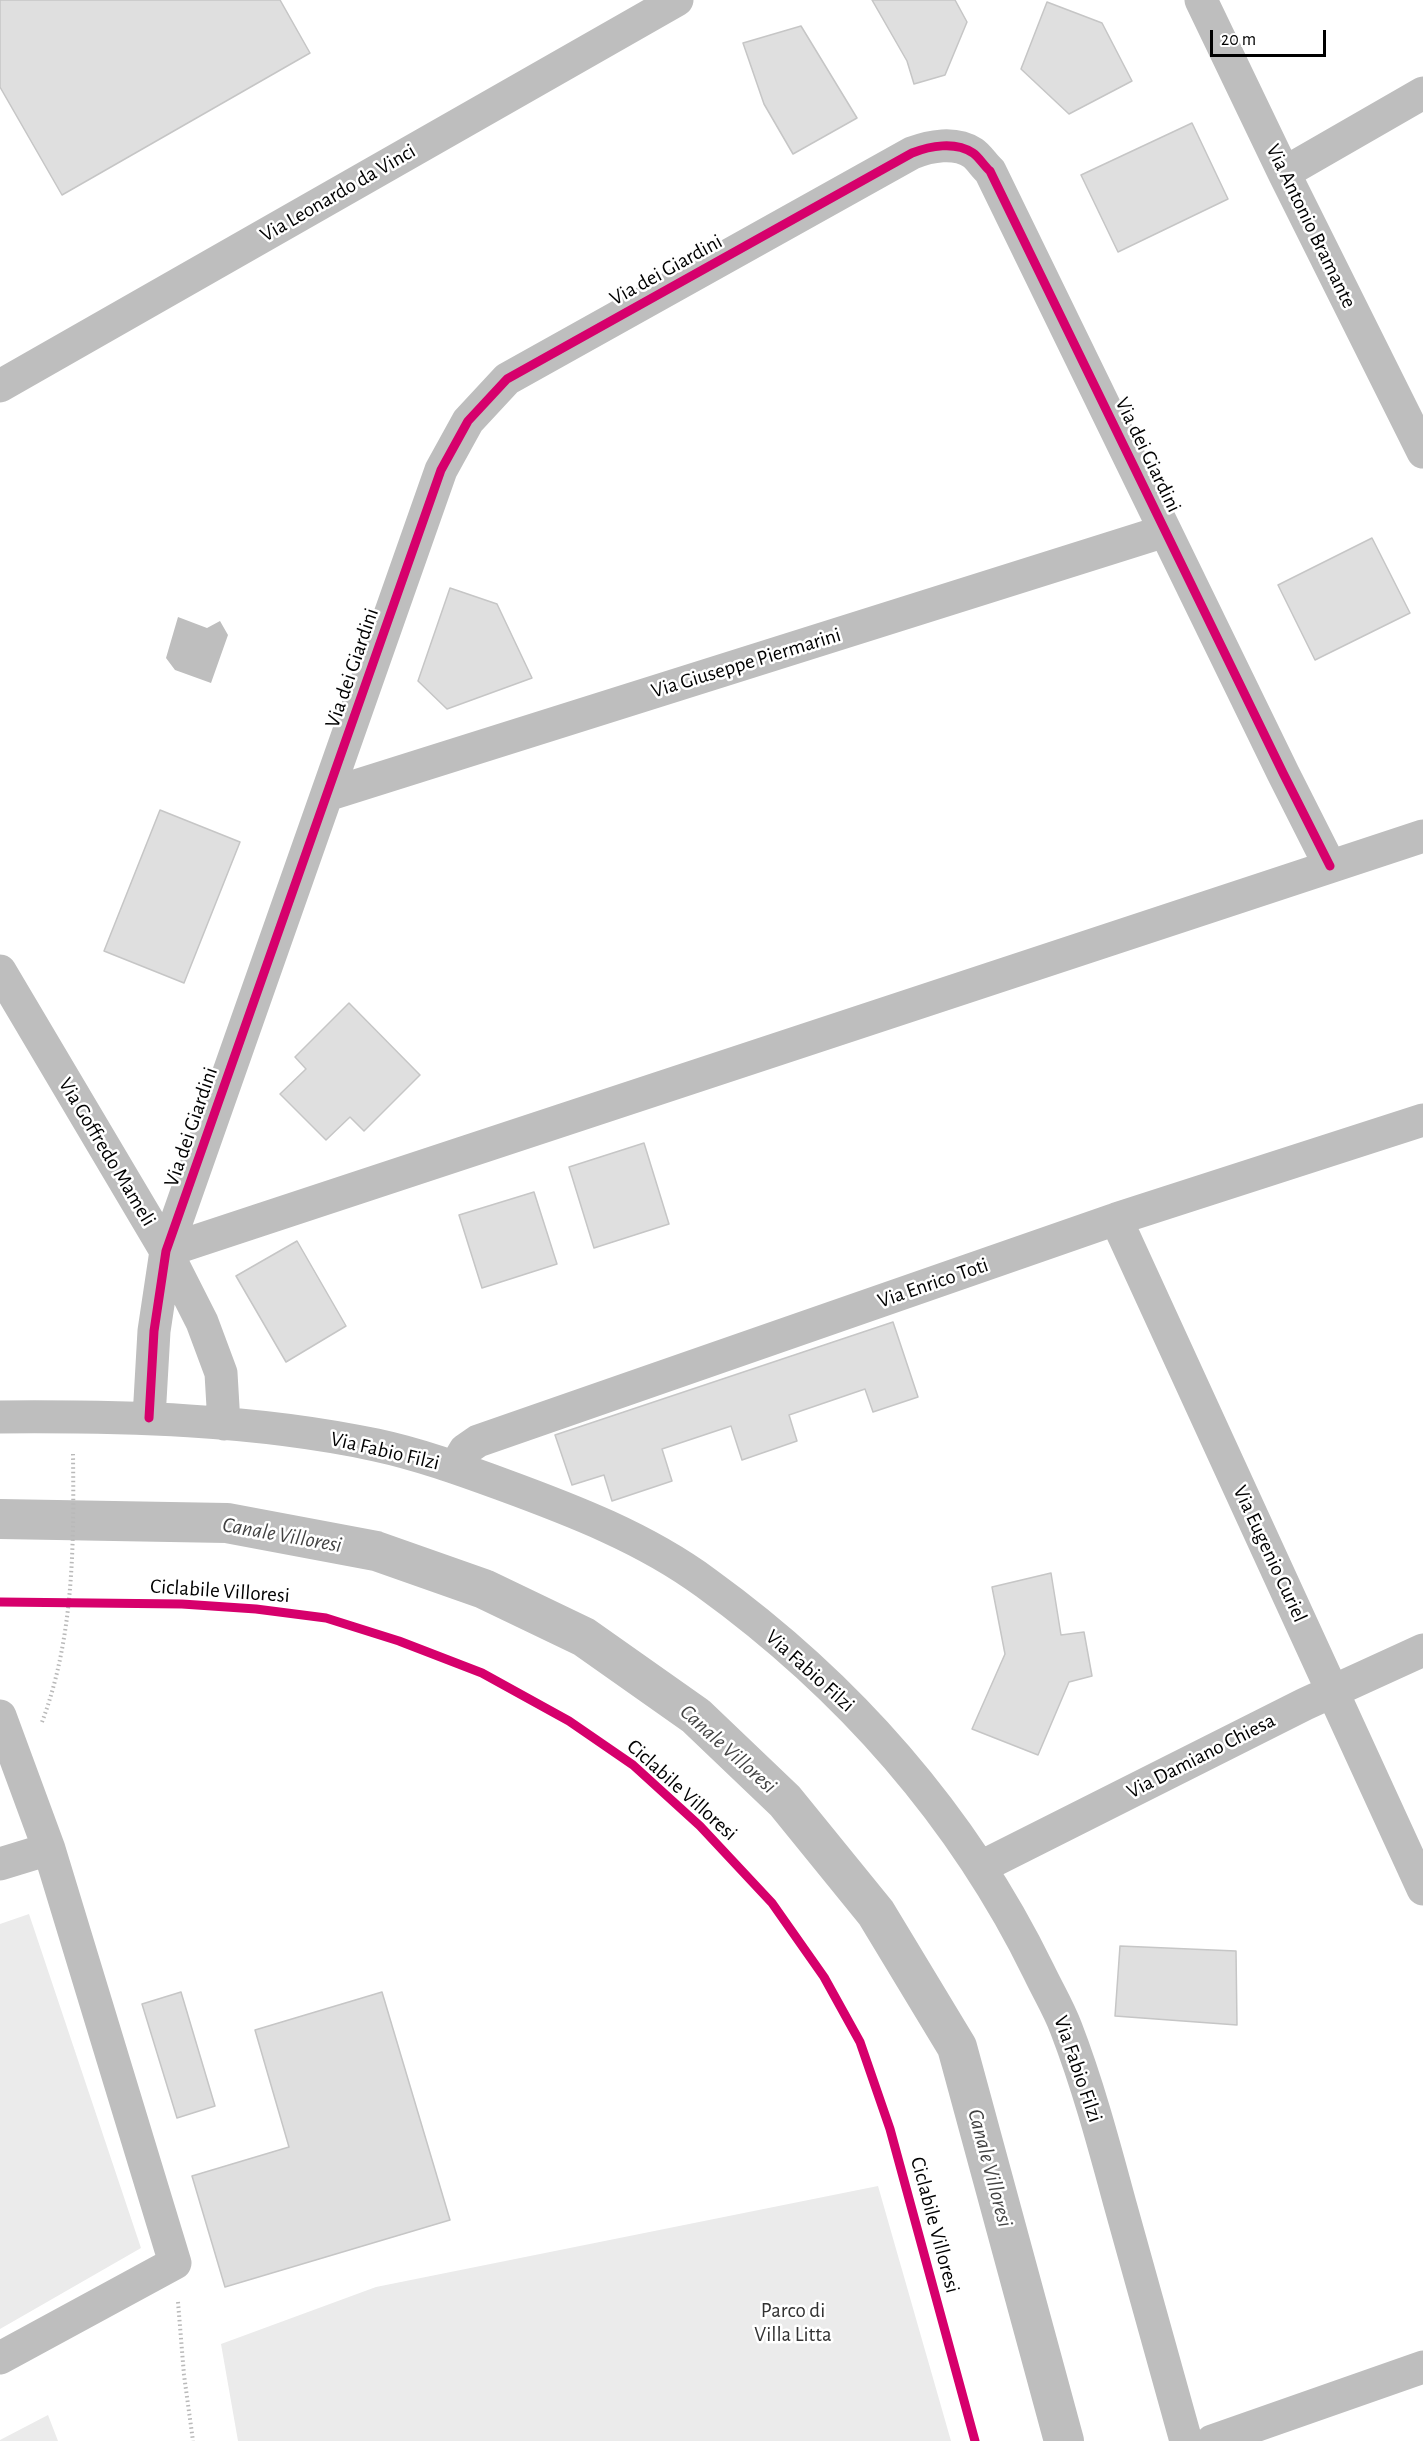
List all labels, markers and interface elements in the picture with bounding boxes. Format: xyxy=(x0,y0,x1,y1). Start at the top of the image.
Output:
scale bar xyxy=(1213,18,1328,56)
text: 20 m xyxy=(1221,31,1256,49)
street label: Via Leonardo da Vinci xyxy=(256,138,420,248)
street label: Via Antonio Bramante xyxy=(1260,140,1362,312)
street label: Via dei Giardini xyxy=(605,229,727,311)
street label: Via dei Giardini xyxy=(1109,393,1187,517)
street label: Via dei Giardini xyxy=(320,605,384,731)
street label: Via Giuseppe Piermarini xyxy=(648,622,844,704)
street label: Via dei Giardini xyxy=(159,1064,223,1190)
street label: Via Goffredo Mameli xyxy=(53,1073,161,1231)
street label: Via Enrico Toti xyxy=(874,1252,992,1314)
street label: Via Fabio Filzi xyxy=(328,1426,442,1476)
street label: Via Eugenio Curiel xyxy=(1227,1482,1313,1626)
water label: Canale Villoresi xyxy=(220,1512,344,1558)
street label: Ciclabile Villoresi xyxy=(149,1574,291,1608)
street label: Via Fabio Filzi xyxy=(760,1624,860,1718)
water label: Canale Villoresi xyxy=(674,1699,782,1799)
street label: Via Damiano Chiesa xyxy=(1123,1708,1279,1804)
street label: Ciclabile Villoresi xyxy=(622,1734,742,1846)
street label: Via Fabio Filzi xyxy=(1048,2012,1108,2126)
water label: Canale Villoresi xyxy=(962,2106,1018,2230)
street label: Ciclabile Villoresi xyxy=(905,2154,965,2296)
park label: Parco di Villa Litta xyxy=(754,2298,832,2348)

